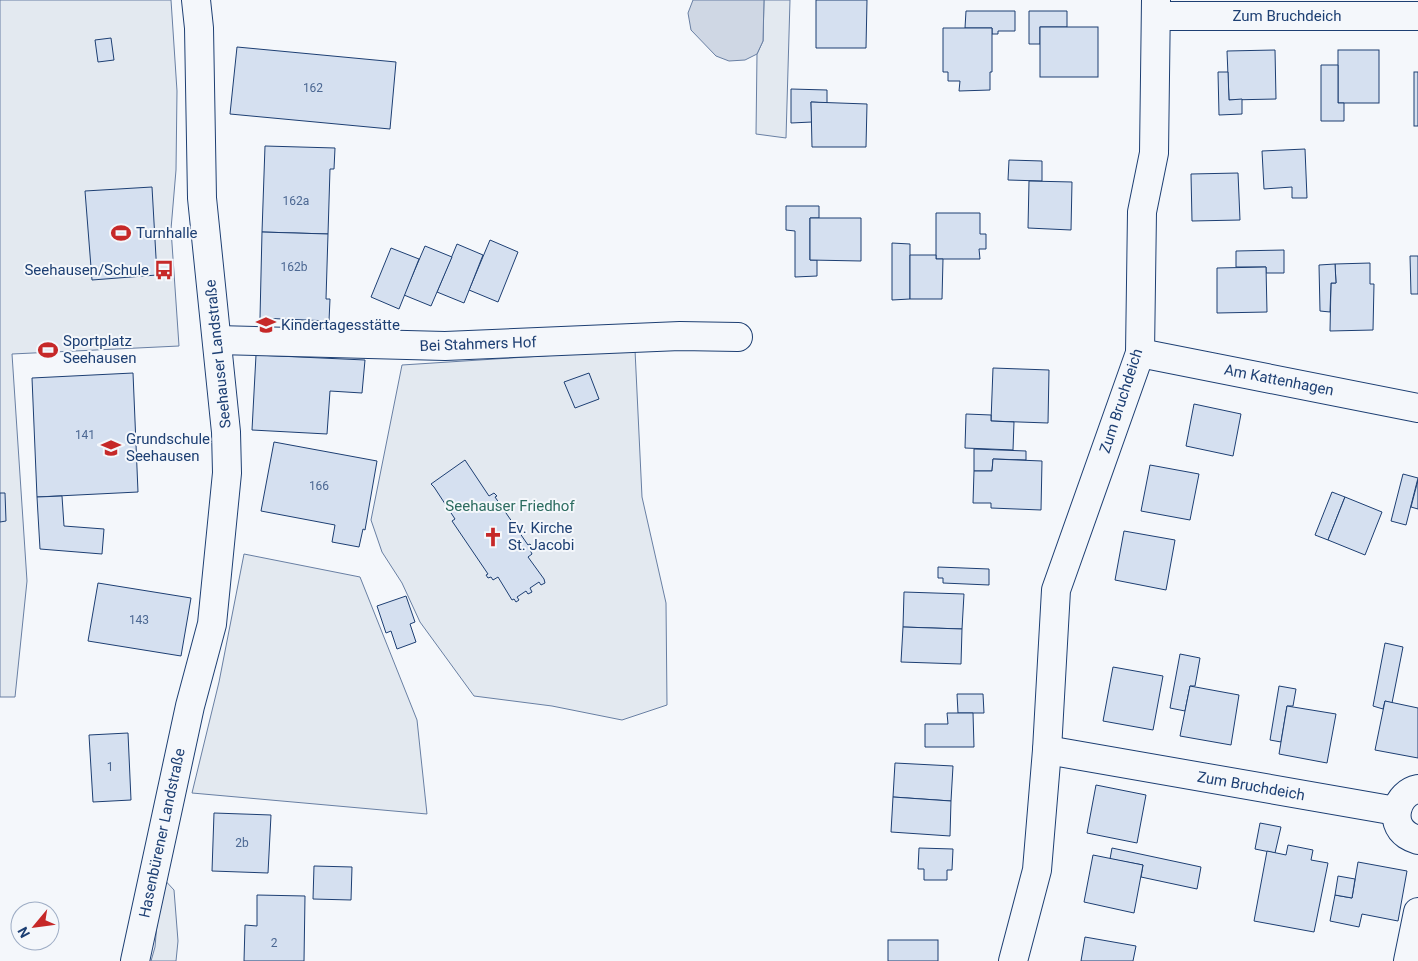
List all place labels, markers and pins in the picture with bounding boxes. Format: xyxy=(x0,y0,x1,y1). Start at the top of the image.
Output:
sports icon: Turnhalle xyxy=(110,222,132,244)
place label: Turnhalle xyxy=(136,224,198,242)
bus stop icon: Seehausen/Schule xyxy=(153,259,175,281)
place label: Seehausen/Schule xyxy=(24,261,149,279)
school or university icon: Kindertagesstätte xyxy=(255,314,277,336)
place label: Kindertagesstätte xyxy=(281,316,400,334)
place label: Sportplatz Seehausen xyxy=(63,332,136,367)
sports icon: Sportplatz Seehausen xyxy=(37,339,59,361)
place label: Grundschule Seehausen xyxy=(126,430,210,465)
school or university icon: Grundschule Seehausen xyxy=(100,437,122,459)
place label: Ev. Kirche St. Jacobi xyxy=(508,519,574,554)
church icon: Ev. Kirche St. Jacobi xyxy=(482,526,504,548)

